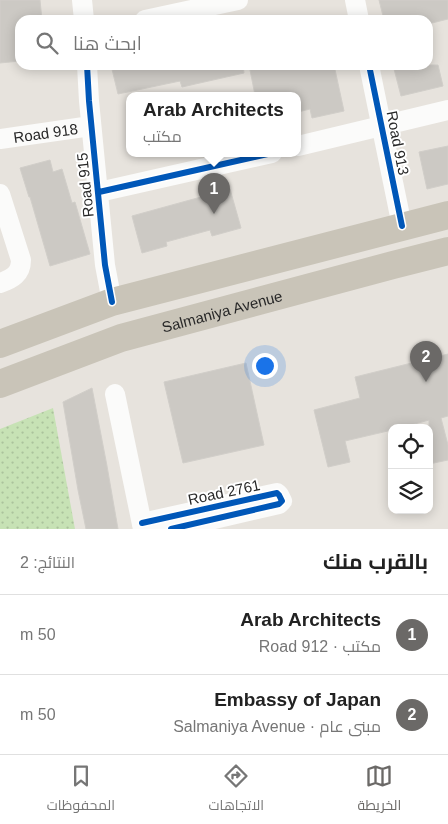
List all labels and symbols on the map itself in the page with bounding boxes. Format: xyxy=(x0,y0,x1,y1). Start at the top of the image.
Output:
street label: Road 913 xyxy=(383,109,413,177)
street label: Road 918 xyxy=(12,119,79,146)
street label: Road 915 xyxy=(73,152,97,218)
pin: 1 xyxy=(198,173,230,214)
street label: Salmaniya Avenue xyxy=(160,287,284,335)
pin: 2 xyxy=(410,341,442,382)
your location xyxy=(252,353,278,379)
street label: Road 2761 xyxy=(186,476,262,508)

